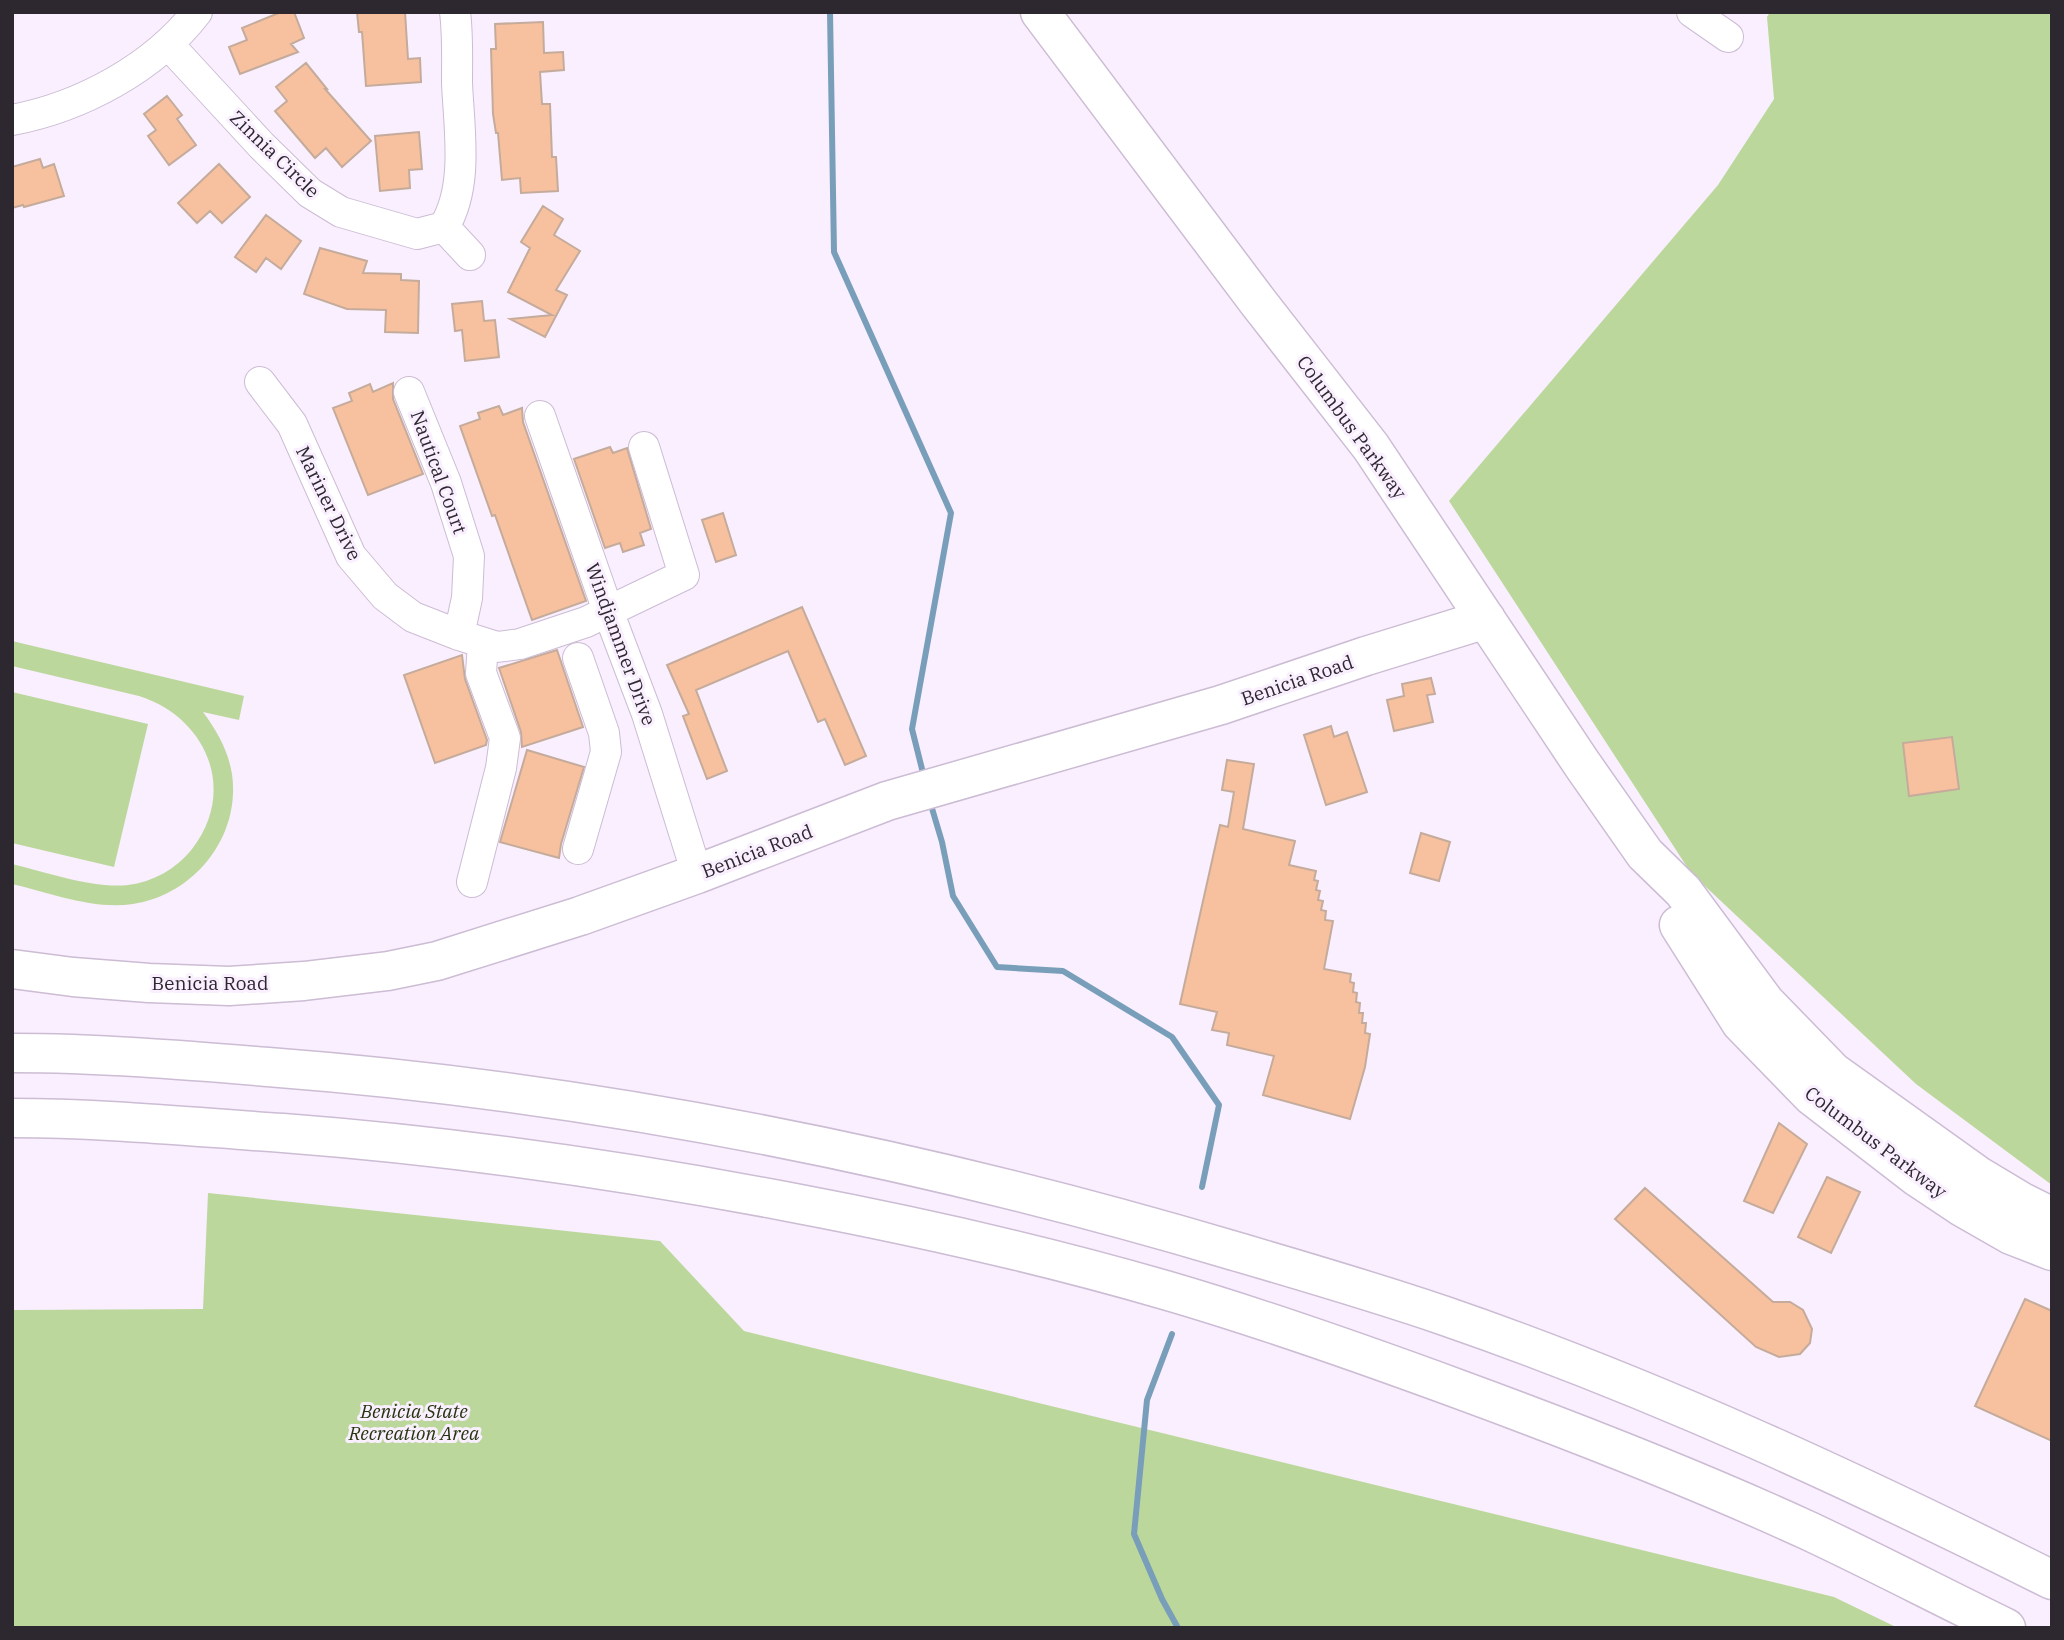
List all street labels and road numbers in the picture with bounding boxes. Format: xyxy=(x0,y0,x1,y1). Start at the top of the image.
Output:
street label: Zinnia Circle xyxy=(225,105,325,203)
street label: Columbus Parkway xyxy=(1292,351,1413,504)
street label: Nautical Court xyxy=(406,407,473,537)
street label: Mariner Drive xyxy=(291,442,367,564)
street label: Windjammer Drive xyxy=(580,560,662,728)
street label: Benicia Road xyxy=(1238,650,1356,710)
street label: Benicia Road xyxy=(698,819,816,883)
street label: Benicia Road xyxy=(152,971,268,995)
street label: Columbus Parkway xyxy=(1800,1081,1952,1204)

